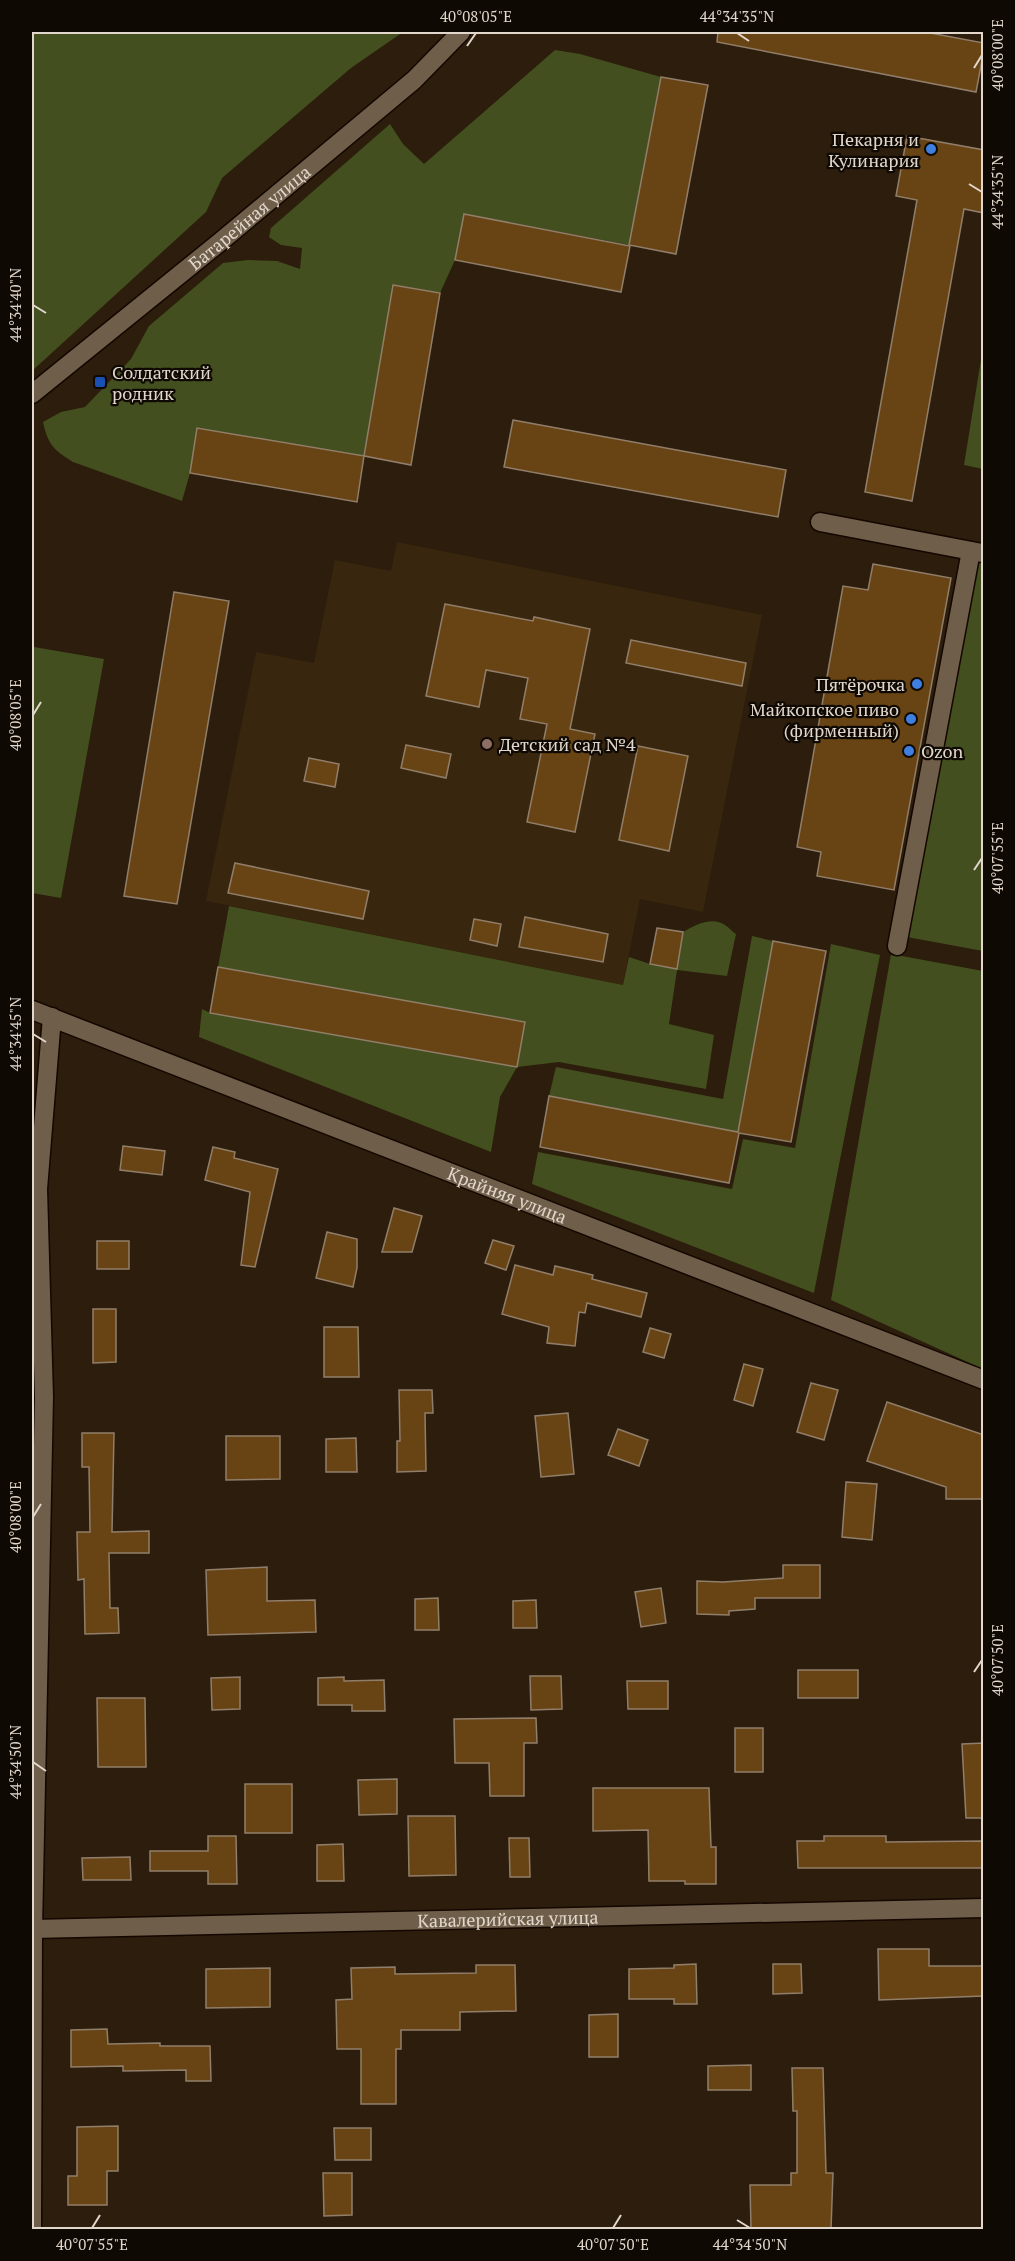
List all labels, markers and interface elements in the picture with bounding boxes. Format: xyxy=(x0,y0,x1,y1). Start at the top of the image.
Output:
text: 40°08'05"E xyxy=(440,6,512,26)
text: 44°34'35"N xyxy=(700,6,774,26)
text: 40°08'00"E xyxy=(987,19,1007,91)
place label: Пекарня и Кулинария xyxy=(828,127,919,172)
marker: Пекарня и Кулинария xyxy=(924,142,938,156)
text: 44°34'35"N xyxy=(987,155,1007,229)
street label: Батарейная улица xyxy=(183,160,315,275)
text: 44°34'40"N xyxy=(5,268,25,342)
place label: Солдатский родник xyxy=(112,360,211,405)
marker: Солдатский родник xyxy=(93,375,107,389)
place label: Пятёрочка xyxy=(816,672,905,696)
marker: Пятёрочка xyxy=(910,677,924,691)
text: 40°08'05"E xyxy=(5,679,25,751)
place label: Майкопское пиво (фирменный) xyxy=(750,697,899,742)
marker: Майкопское пиво (фирменный) xyxy=(904,712,918,726)
place label: Детский сад №4 xyxy=(499,732,636,756)
marker: Детский сад №4 xyxy=(480,737,494,751)
place label: Ozon xyxy=(921,739,964,763)
marker: Ozon xyxy=(902,744,916,758)
text: 40°07'55"E xyxy=(987,822,1007,894)
text: 44°34'45"N xyxy=(5,997,25,1071)
street label: Крайняя улица xyxy=(444,1161,570,1229)
text: 40°08'00"E xyxy=(5,1481,25,1553)
text: 40°07'50"E xyxy=(987,1624,1007,1696)
text: 44°34'50"N xyxy=(5,1725,25,1799)
street label: Кавалерийская улица xyxy=(417,1905,599,1932)
text: 40°07'55"E xyxy=(56,2234,128,2254)
text: 40°07'50"E xyxy=(577,2234,649,2254)
text: 44°34'50"N xyxy=(713,2234,787,2254)

